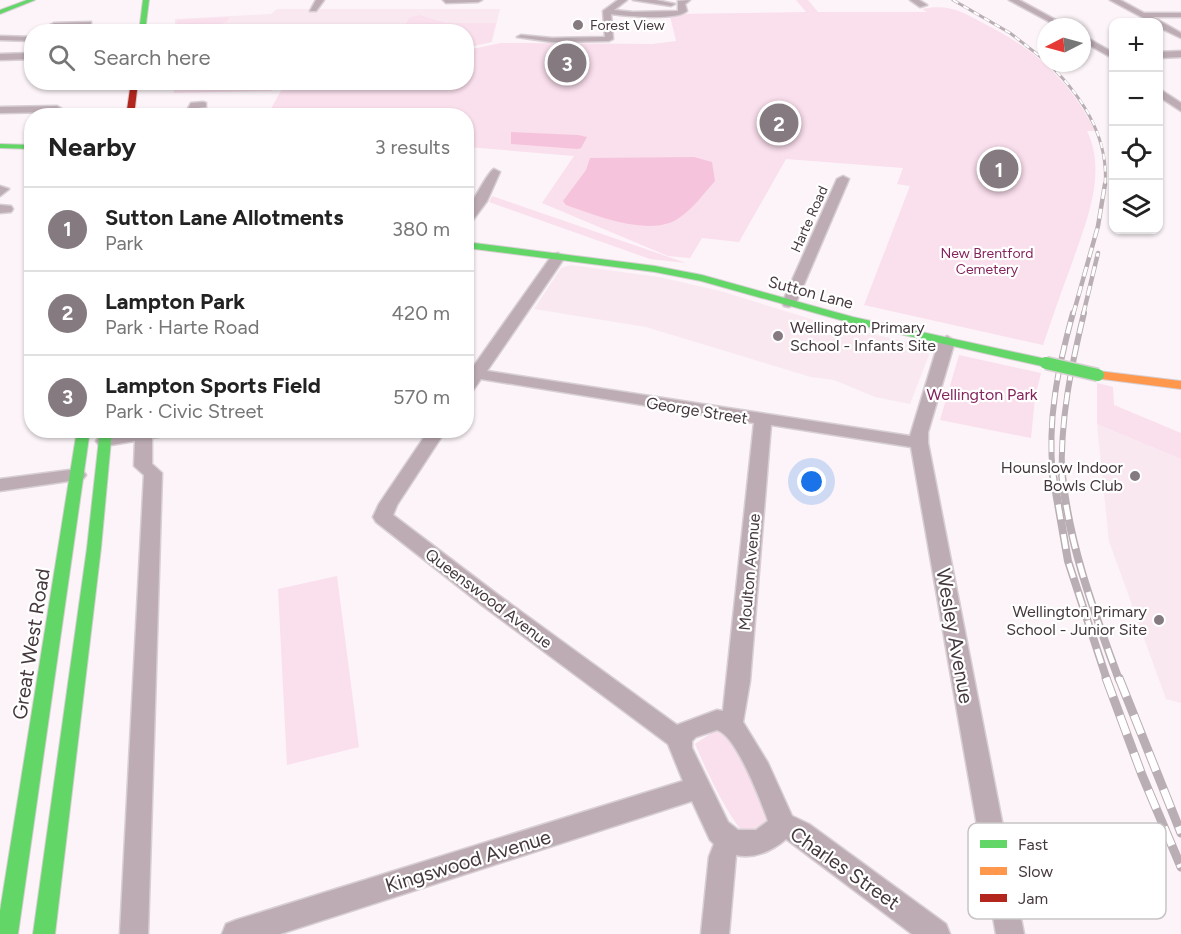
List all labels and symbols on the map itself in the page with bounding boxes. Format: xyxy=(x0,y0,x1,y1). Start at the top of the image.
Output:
place label: Forest View xyxy=(590,17,665,34)
marker: Forest View xyxy=(571,18,585,32)
north arrow xyxy=(1037,18,1091,72)
pin: 3 xyxy=(548,40,586,86)
pin: 2 xyxy=(760,100,798,146)
pin: 1 xyxy=(980,146,1018,192)
street label: Harte Road xyxy=(787,183,832,255)
park label: New Brentford Cemetery xyxy=(941,245,1033,278)
street label: Sutton Lane xyxy=(766,272,856,313)
place label: Wellington Primary School - Infants Site xyxy=(790,318,936,355)
marker: Wellington Primary School - Infants Site xyxy=(771,329,785,343)
park label: Wellington Park xyxy=(926,385,1038,404)
street label: George Street xyxy=(645,393,749,428)
place label: Hounslow Indoor Bowls Club xyxy=(1001,458,1124,495)
your location xyxy=(797,467,826,496)
marker: Hounslow Indoor Bowls Club xyxy=(1128,469,1142,483)
street label: Moulton Avenue xyxy=(735,512,764,631)
street label: Queenswood Avenue xyxy=(422,545,556,652)
street label: Great West Road xyxy=(7,567,55,721)
street label: Wesley Avenue xyxy=(931,567,979,706)
place label: Wellington Primary School - Junior Site xyxy=(1006,602,1148,639)
marker: Wellington Primary School - Junior Site xyxy=(1152,613,1166,627)
street label: Charles Street xyxy=(786,821,904,915)
legend xyxy=(968,823,1166,919)
street label: Kingswood Avenue xyxy=(382,824,554,898)
text: Fast xyxy=(1018,835,1048,854)
text: Slow xyxy=(1018,862,1053,881)
text: Jam xyxy=(1018,889,1048,908)

